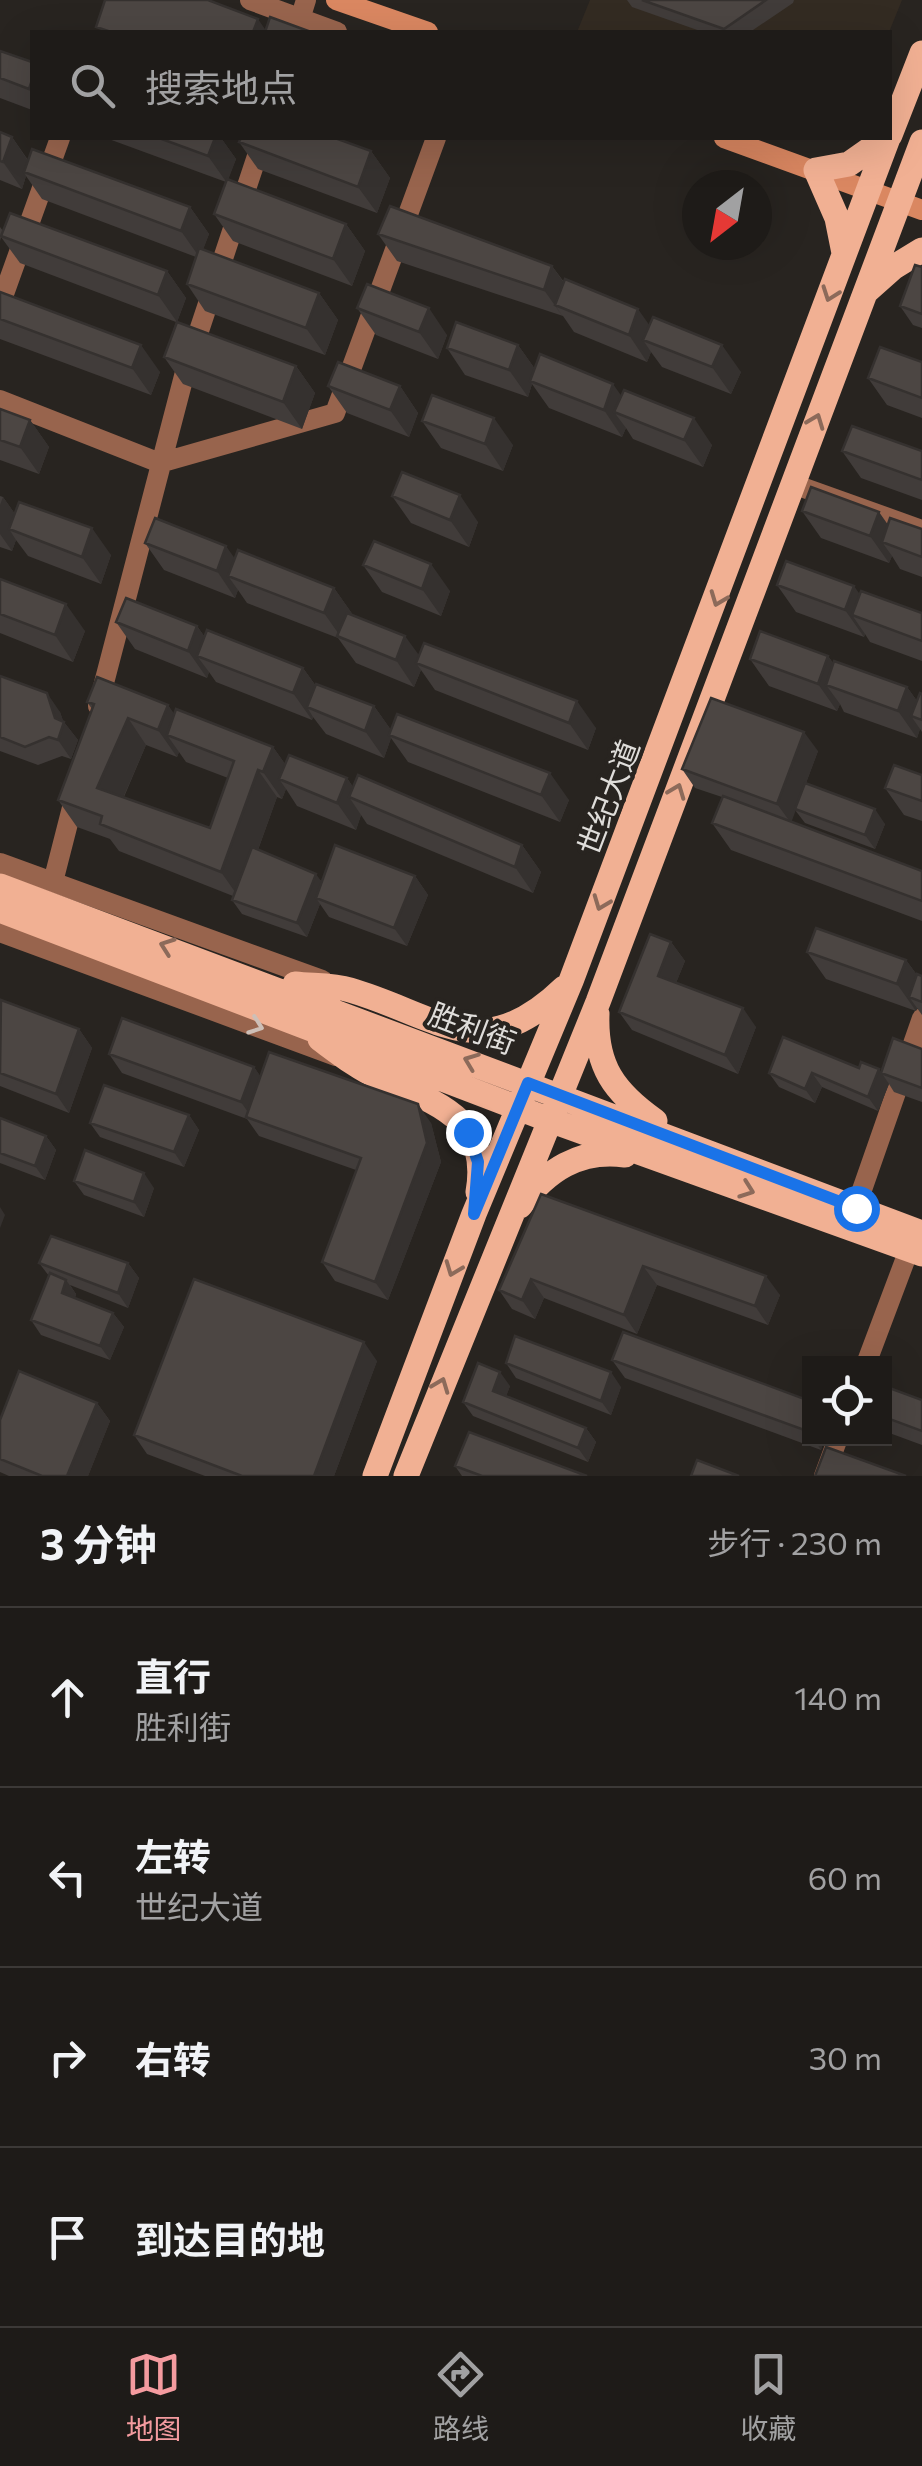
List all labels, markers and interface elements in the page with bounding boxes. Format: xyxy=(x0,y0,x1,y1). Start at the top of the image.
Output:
search box xyxy=(30,30,892,140)
icon: search xyxy=(65,58,120,113)
text: 搜索地点 xyxy=(145,63,297,110)
north arrow xyxy=(682,170,772,260)
one-way arrow xyxy=(821,285,841,302)
one-way arrow xyxy=(804,413,825,430)
one-way arrow xyxy=(709,590,730,607)
street label: 世纪大道 xyxy=(568,734,646,860)
one-way arrow xyxy=(666,783,686,800)
one-way arrow xyxy=(593,893,613,911)
one-way arrow xyxy=(159,938,177,958)
street label: 胜利街 xyxy=(424,994,522,1060)
one-way arrow xyxy=(246,1014,263,1035)
one-way arrow xyxy=(463,1053,481,1073)
route end xyxy=(446,1110,492,1156)
one-way arrow xyxy=(737,1178,754,1199)
route start xyxy=(834,1186,880,1232)
one-way arrow xyxy=(444,1259,465,1276)
map controls xyxy=(802,1356,892,1446)
button: locate xyxy=(802,1356,892,1446)
one-way arrow xyxy=(430,1377,450,1395)
text: 3 分钟 xyxy=(40,1517,157,1569)
text: 步行 · 230 m xyxy=(707,1522,882,1562)
text: 直行 xyxy=(135,1652,211,1699)
icon: ahead xyxy=(40,1670,95,1725)
text: 140 m xyxy=(794,1677,882,1717)
text: 胜利街 xyxy=(135,1706,231,1746)
text: 左转 xyxy=(135,1832,211,1879)
icon: left xyxy=(40,1850,95,1905)
text: 60 m xyxy=(808,1857,882,1897)
text: 世纪大道 xyxy=(135,1886,263,1926)
icon: right xyxy=(40,2030,95,2085)
text: 右转 xyxy=(135,2035,211,2082)
text: 30 m xyxy=(809,2037,882,2077)
icon: arrive xyxy=(40,2210,95,2265)
text: 到达目的地 xyxy=(135,2215,325,2262)
tab: 地图 xyxy=(126,2347,182,2447)
tab: 路线 xyxy=(433,2347,489,2447)
tab: 收藏 xyxy=(740,2347,796,2447)

